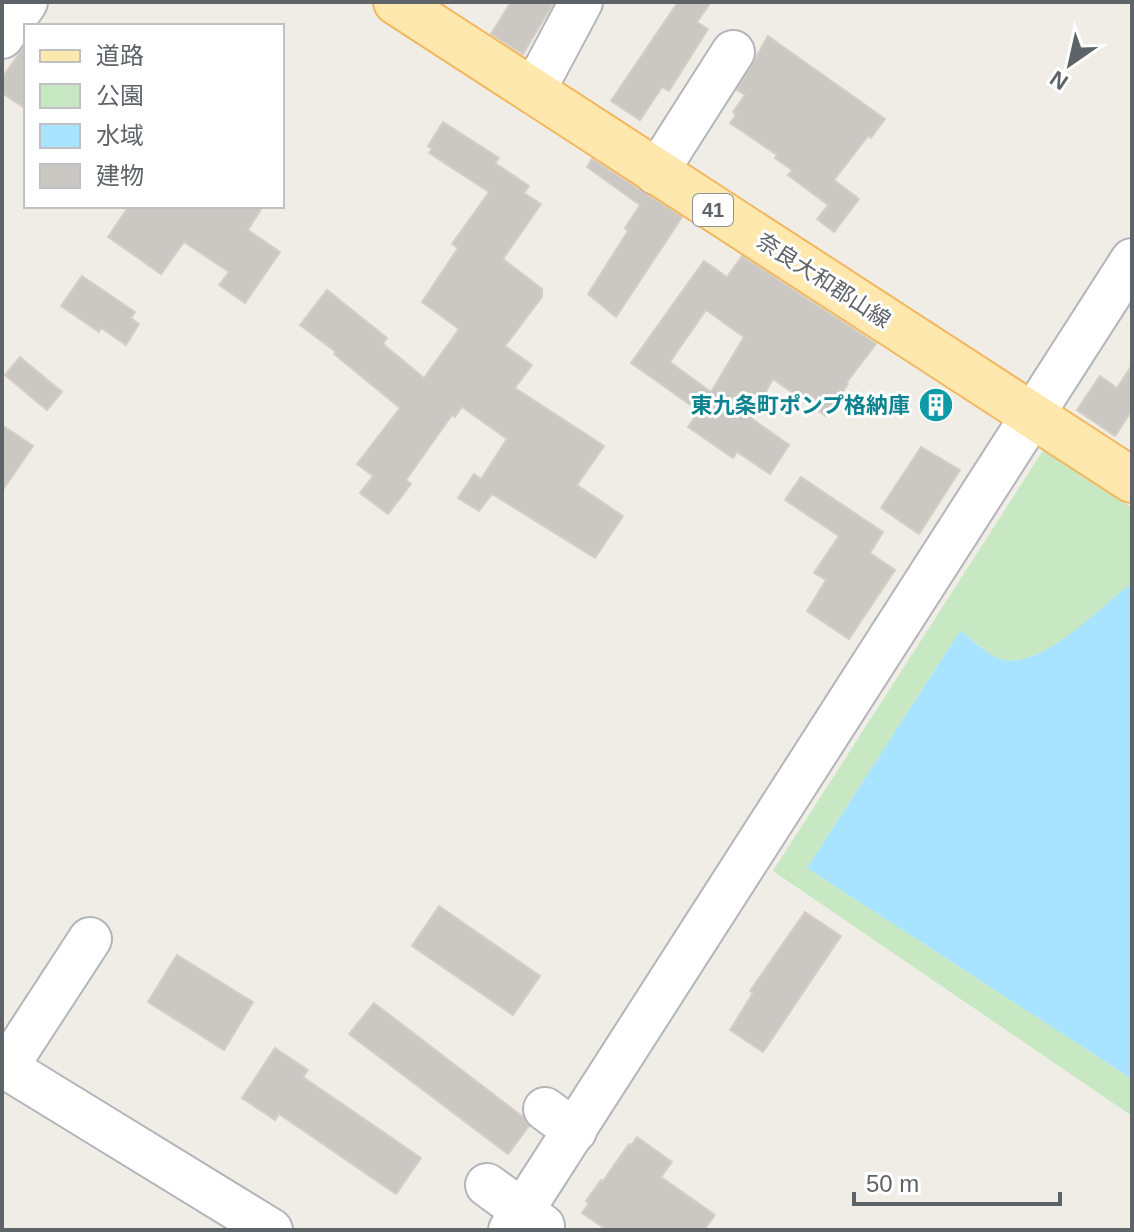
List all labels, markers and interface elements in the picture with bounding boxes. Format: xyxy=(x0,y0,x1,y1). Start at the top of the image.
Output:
legend xyxy=(24,24,284,208)
north arrow xyxy=(1030,24,1110,104)
text: 道路 xyxy=(96,42,144,69)
text: N xyxy=(1046,65,1073,95)
text: 公園 xyxy=(96,82,144,109)
text: 水域 xyxy=(96,122,144,149)
text: 建物 xyxy=(96,162,144,189)
road number: 41 xyxy=(693,194,733,226)
street label: 奈良大和郡山線 xyxy=(752,228,895,333)
building icon: 東九条町ポンプ格納庫 xyxy=(917,386,955,424)
place label: 東九条町ポンプ格納庫 xyxy=(691,393,910,418)
scale bar xyxy=(854,1156,1060,1206)
text: 50 m xyxy=(866,1170,919,1197)

